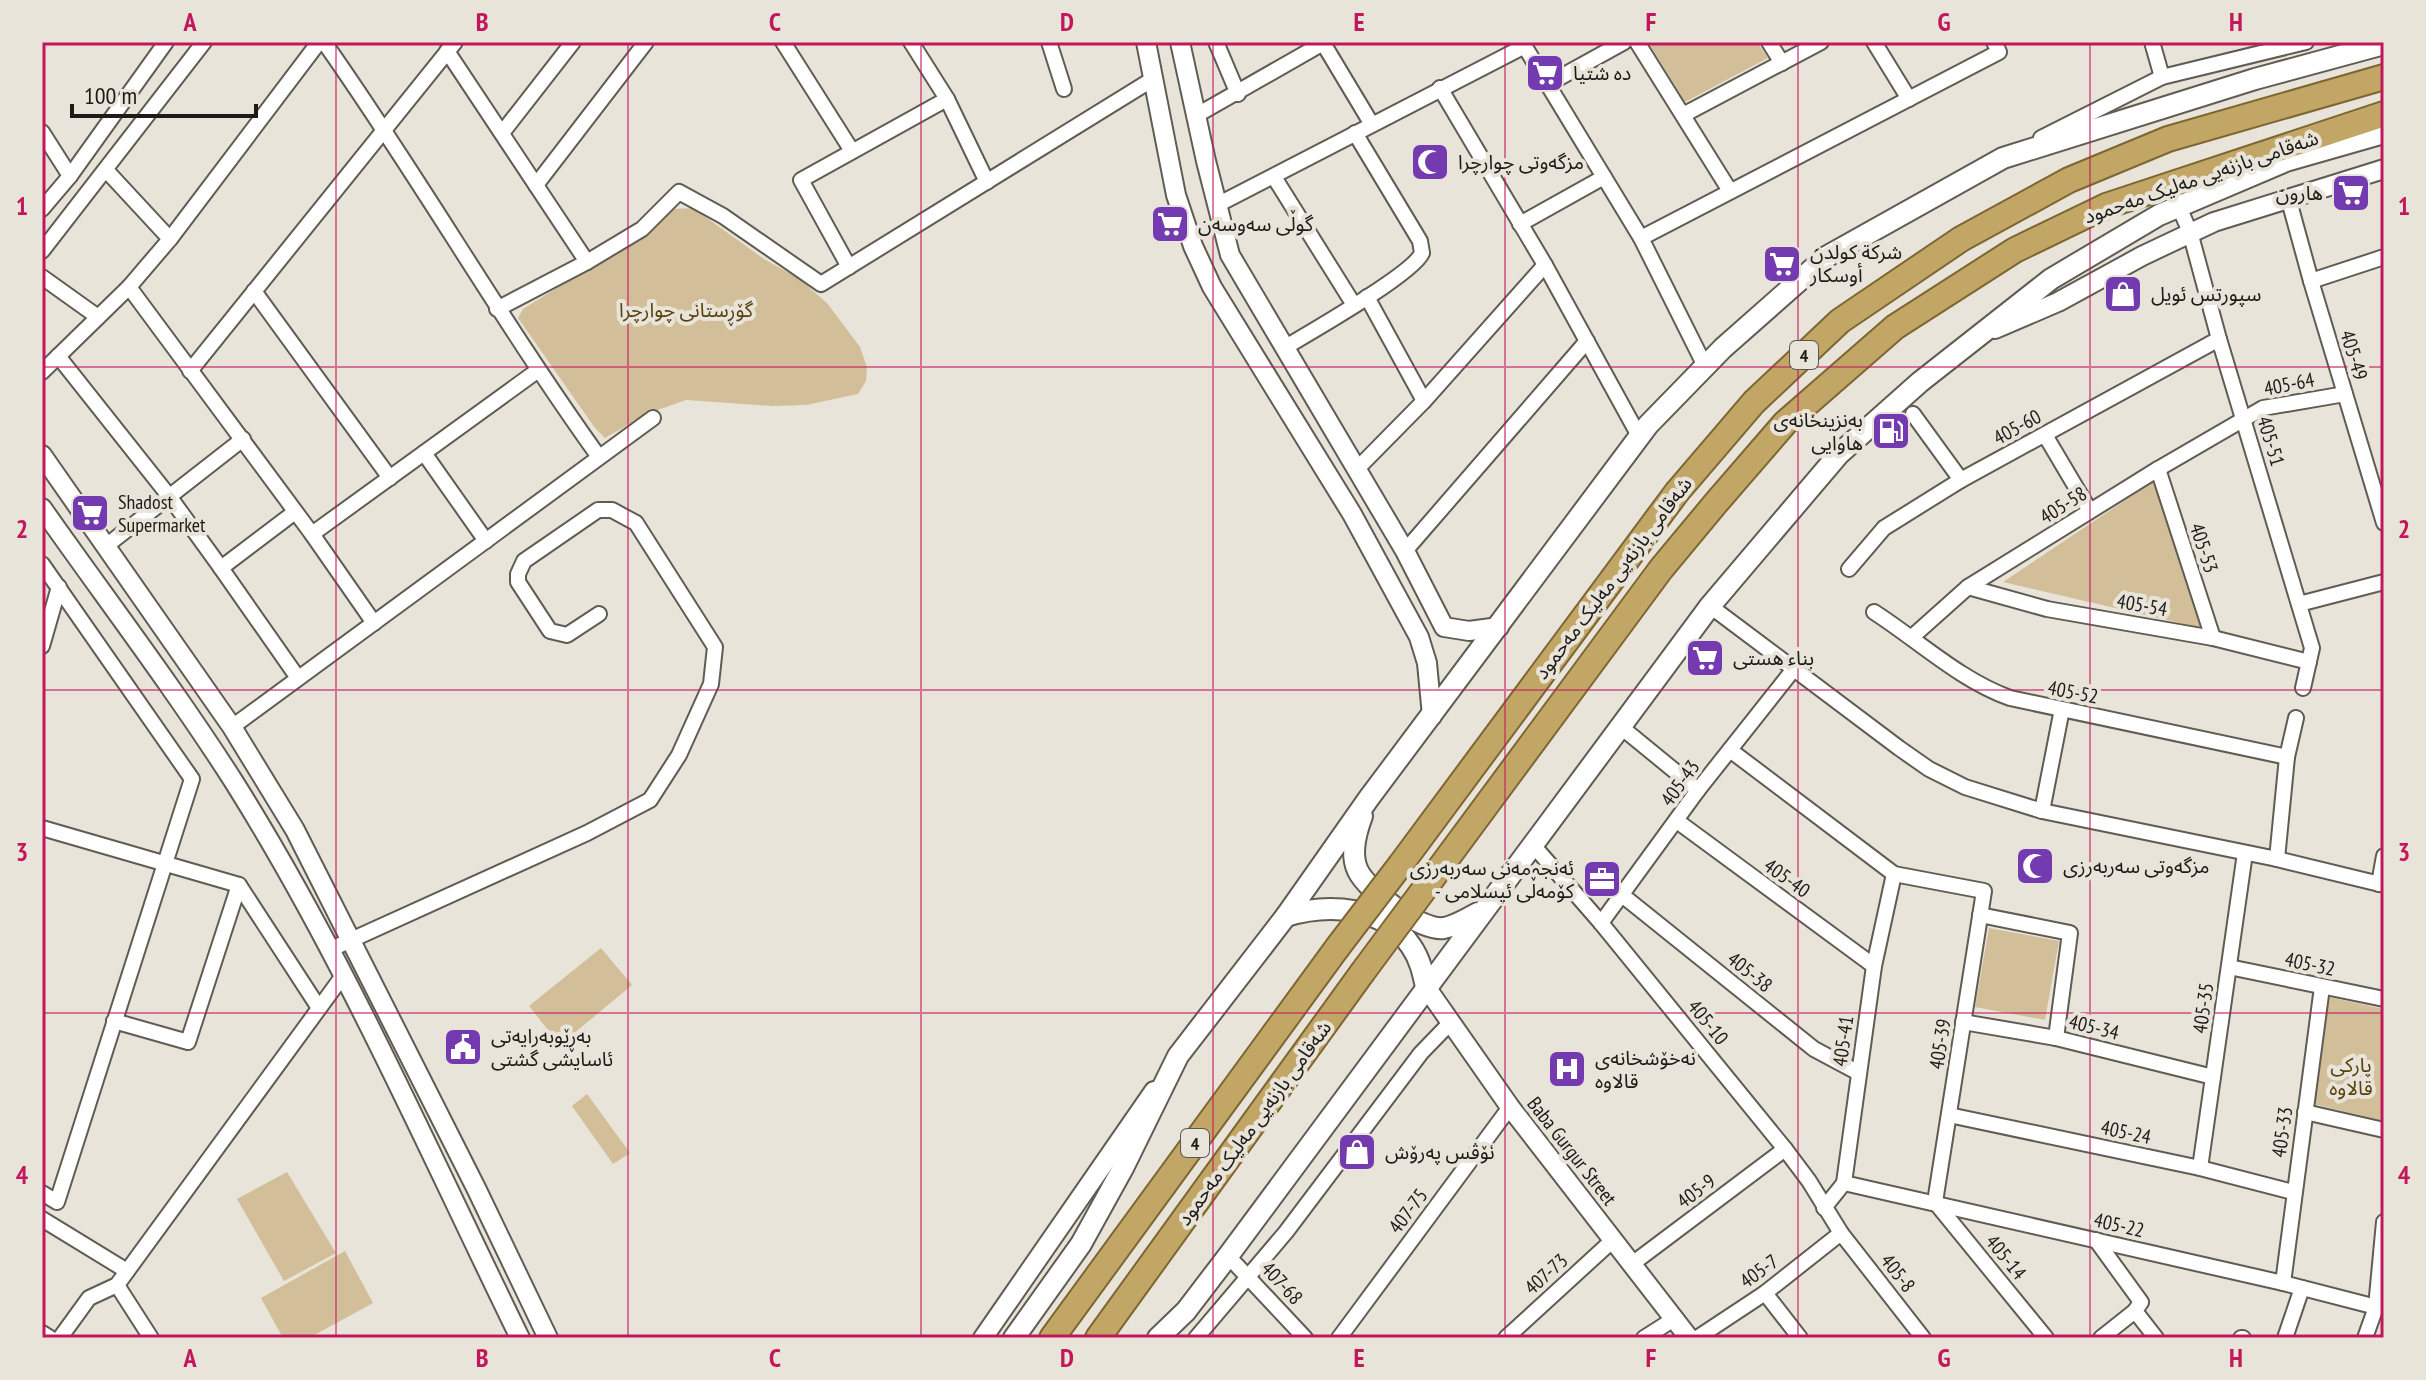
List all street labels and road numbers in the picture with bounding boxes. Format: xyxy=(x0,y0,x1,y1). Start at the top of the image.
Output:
street label: شەقامی بازنەیی مەلیک مەحمود xyxy=(2080,125,2322,229)
street label: 405-49 xyxy=(2334,327,2374,383)
road number: 4 xyxy=(1790,341,1818,369)
street label: 405-64 xyxy=(2262,366,2316,402)
street label: 405-60 xyxy=(1988,403,2046,451)
street label: 405-51 xyxy=(2251,413,2291,469)
street label: شەقامی بازنەیی مەلیک مەحمود xyxy=(1528,472,1698,684)
street label: 405-58 xyxy=(2035,481,2091,529)
street label: 405-53 xyxy=(2184,520,2224,576)
street label: 405-54 xyxy=(2115,588,2169,622)
street label: 405-52 xyxy=(2046,674,2100,710)
street label: 405-43 xyxy=(1655,755,1705,811)
street label: 405-40 xyxy=(1759,853,1815,903)
street label: 405-38 xyxy=(1722,946,1778,998)
street label: 405-32 xyxy=(2282,946,2338,982)
street label: 405-35 xyxy=(2187,981,2219,1035)
street label: 405-10 xyxy=(1682,994,1734,1050)
street label: 405-34 xyxy=(2066,1008,2122,1046)
street label: 405-41 xyxy=(1827,1014,1859,1068)
street label: شەقامی بازنەیی مەلیک مەحمود xyxy=(1171,1016,1337,1230)
street label: 405-39 xyxy=(1923,1017,1957,1071)
street label: Baba Gurgur Street xyxy=(1521,1091,1623,1211)
street label: 405-33 xyxy=(2266,1105,2298,1159)
street label: 405-24 xyxy=(2098,1114,2154,1150)
road number: 4 xyxy=(1181,1129,1209,1157)
street label: 405-9 xyxy=(1671,1168,1721,1214)
street label: 407-75 xyxy=(1383,1183,1433,1239)
street label: 405-22 xyxy=(2091,1207,2147,1243)
street label: 405-14 xyxy=(1980,1229,2032,1285)
street label: 407-73 xyxy=(1519,1248,1573,1300)
street label: 405-7 xyxy=(1734,1248,1784,1294)
street label: 405-8 xyxy=(1875,1249,1921,1297)
street label: 407-68 xyxy=(1256,1256,1308,1310)

